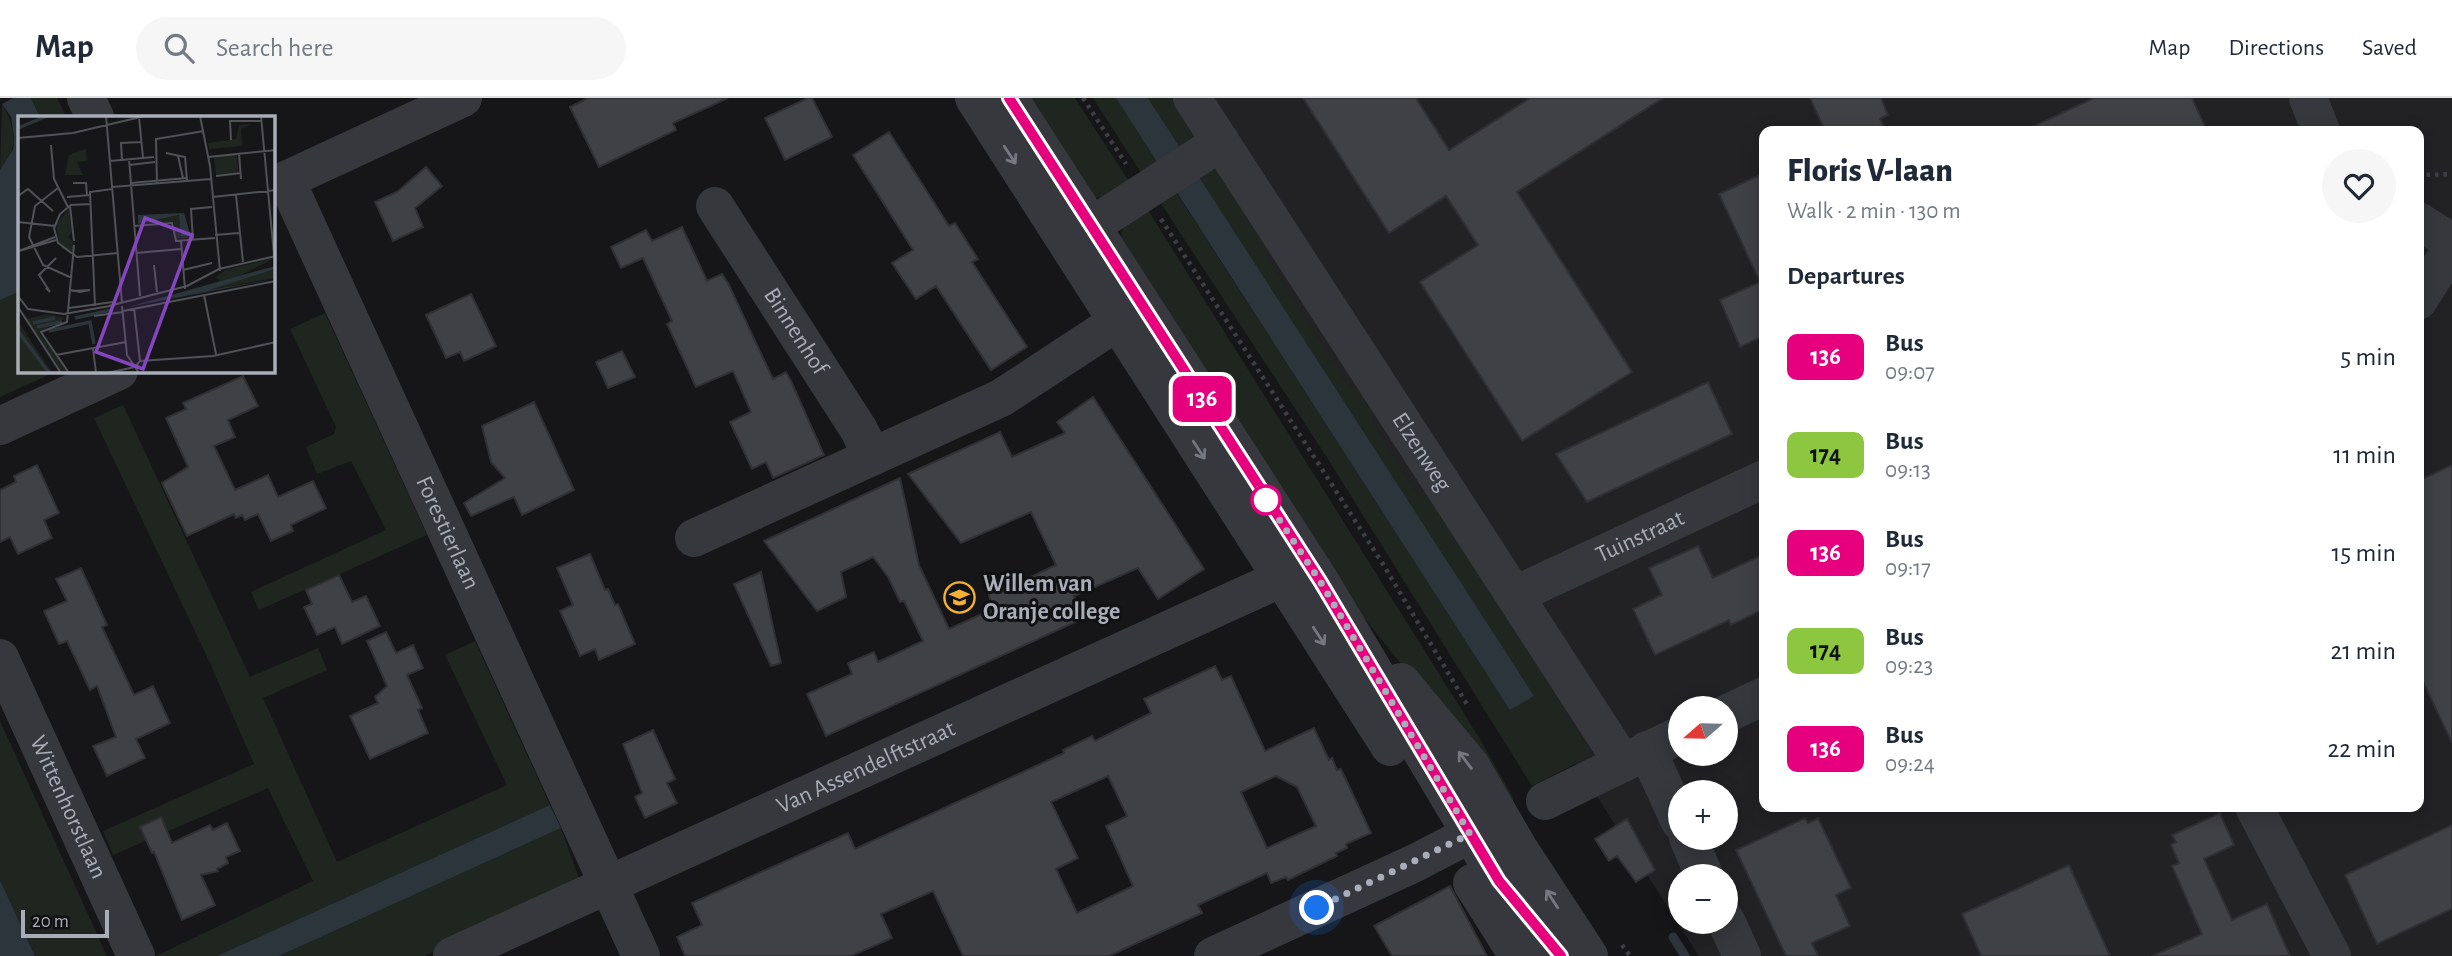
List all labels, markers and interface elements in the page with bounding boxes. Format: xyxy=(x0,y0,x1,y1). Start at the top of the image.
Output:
search box xyxy=(136,17,626,80)
icon: search xyxy=(160,29,198,67)
text: Map xyxy=(35,31,94,64)
text: Search here xyxy=(216,35,334,61)
text: Map xyxy=(2148,36,2190,60)
text: Directions xyxy=(2228,36,2324,60)
text: Saved xyxy=(2362,36,2417,60)
inset map xyxy=(18,116,275,373)
one-way arrow xyxy=(1004,145,1018,165)
button: heart xyxy=(2322,149,2396,223)
text: Floris V-laan xyxy=(1787,155,1953,188)
text: Walk · 2 min · 130 m xyxy=(1787,200,1961,223)
text: Departures xyxy=(1787,263,1905,289)
street label: Binnenhof xyxy=(759,284,833,380)
text: Bus xyxy=(1885,330,1924,356)
text: 5 min xyxy=(2340,344,2396,370)
text: 136 xyxy=(1810,345,1841,369)
text: 09:07 xyxy=(1885,361,1935,384)
line badge: 136 xyxy=(1162,376,1242,422)
text: 136 xyxy=(1187,387,1217,411)
street label: Elzenweg xyxy=(1387,408,1456,496)
text: Bus xyxy=(1885,428,1924,454)
one-way arrow xyxy=(1192,440,1207,459)
text: 11 min xyxy=(2333,442,2396,468)
text: 174 xyxy=(1810,443,1841,467)
text: 09:13 xyxy=(1885,459,1931,482)
street label: Forestierlaan xyxy=(411,473,484,593)
unlabelled marker xyxy=(1251,485,1281,515)
street label: Tuinstraat xyxy=(1592,506,1688,568)
text: Bus xyxy=(1885,526,1924,552)
text: 15 min xyxy=(2331,540,2396,566)
text: 136 xyxy=(1810,541,1841,565)
text: 09:17 xyxy=(1885,557,1931,580)
place label: Willem van Oranje college xyxy=(983,572,1120,624)
school or university icon: Willem van Oranje college xyxy=(943,581,977,615)
text: Bus xyxy=(1885,624,1924,650)
one-way arrow xyxy=(1311,626,1326,645)
text: 21 min xyxy=(2330,638,2396,664)
text: 174 xyxy=(1810,639,1841,663)
text: 09:23 xyxy=(1885,655,1933,678)
north arrow xyxy=(1668,696,1738,766)
map controls xyxy=(1668,696,1738,934)
street label: Van Assendelftstraat xyxy=(773,716,959,818)
text: Bus xyxy=(1885,722,1924,748)
street label: Wittenhorstlaan xyxy=(25,732,111,882)
text: 22 min xyxy=(2328,736,2396,762)
text: 136 xyxy=(1810,737,1841,761)
one-way arrow xyxy=(1458,751,1473,769)
text: 09:24 xyxy=(1885,753,1935,776)
button: + xyxy=(1668,780,1738,850)
button: − xyxy=(1668,864,1738,934)
one-way arrow xyxy=(1544,889,1558,909)
your location xyxy=(1299,890,1334,925)
scale bar xyxy=(21,907,108,939)
text: 20 m xyxy=(32,912,69,931)

